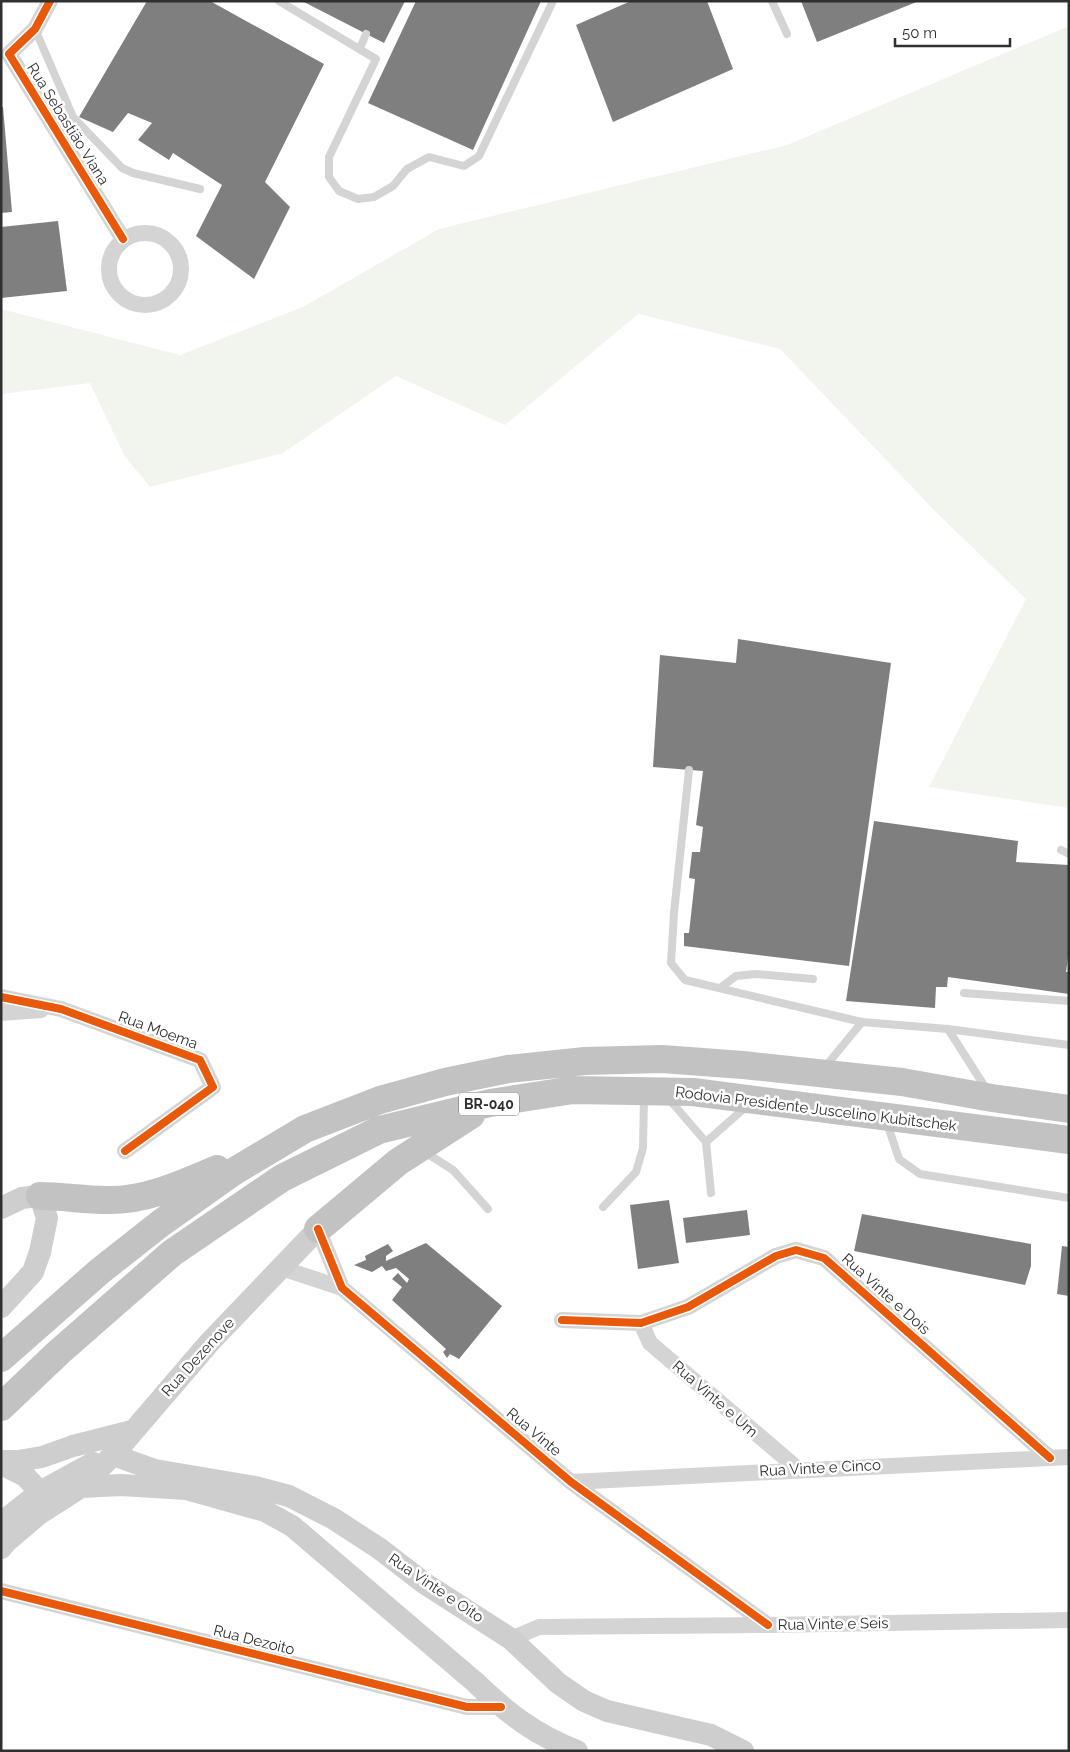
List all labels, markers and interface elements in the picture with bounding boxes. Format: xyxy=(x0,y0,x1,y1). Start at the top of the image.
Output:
scale bar xyxy=(895,15,1010,47)
text: 50 m xyxy=(902,24,937,42)
street label: Rua Sebastião Viana xyxy=(23,60,113,188)
street label: Rua Moema xyxy=(116,1007,200,1053)
street label: Rodovia Presidente Juscelino Kubitschek xyxy=(674,1083,958,1135)
road number: BR-040 xyxy=(459,1092,519,1116)
street label: Rua Vinte e Dois xyxy=(838,1250,934,1338)
street label: Rua Dezenove xyxy=(158,1314,238,1400)
street label: Rua Vinte e Um xyxy=(669,1357,761,1441)
street label: Rua Vinte xyxy=(503,1404,565,1460)
street label: Rua Vinte e Cinco xyxy=(759,1456,881,1480)
street label: Rua Vinte e Oito xyxy=(385,1550,487,1626)
street label: Rua Vinte e Seis xyxy=(777,1614,889,1634)
street label: Rua Dezoito xyxy=(211,1621,297,1659)

